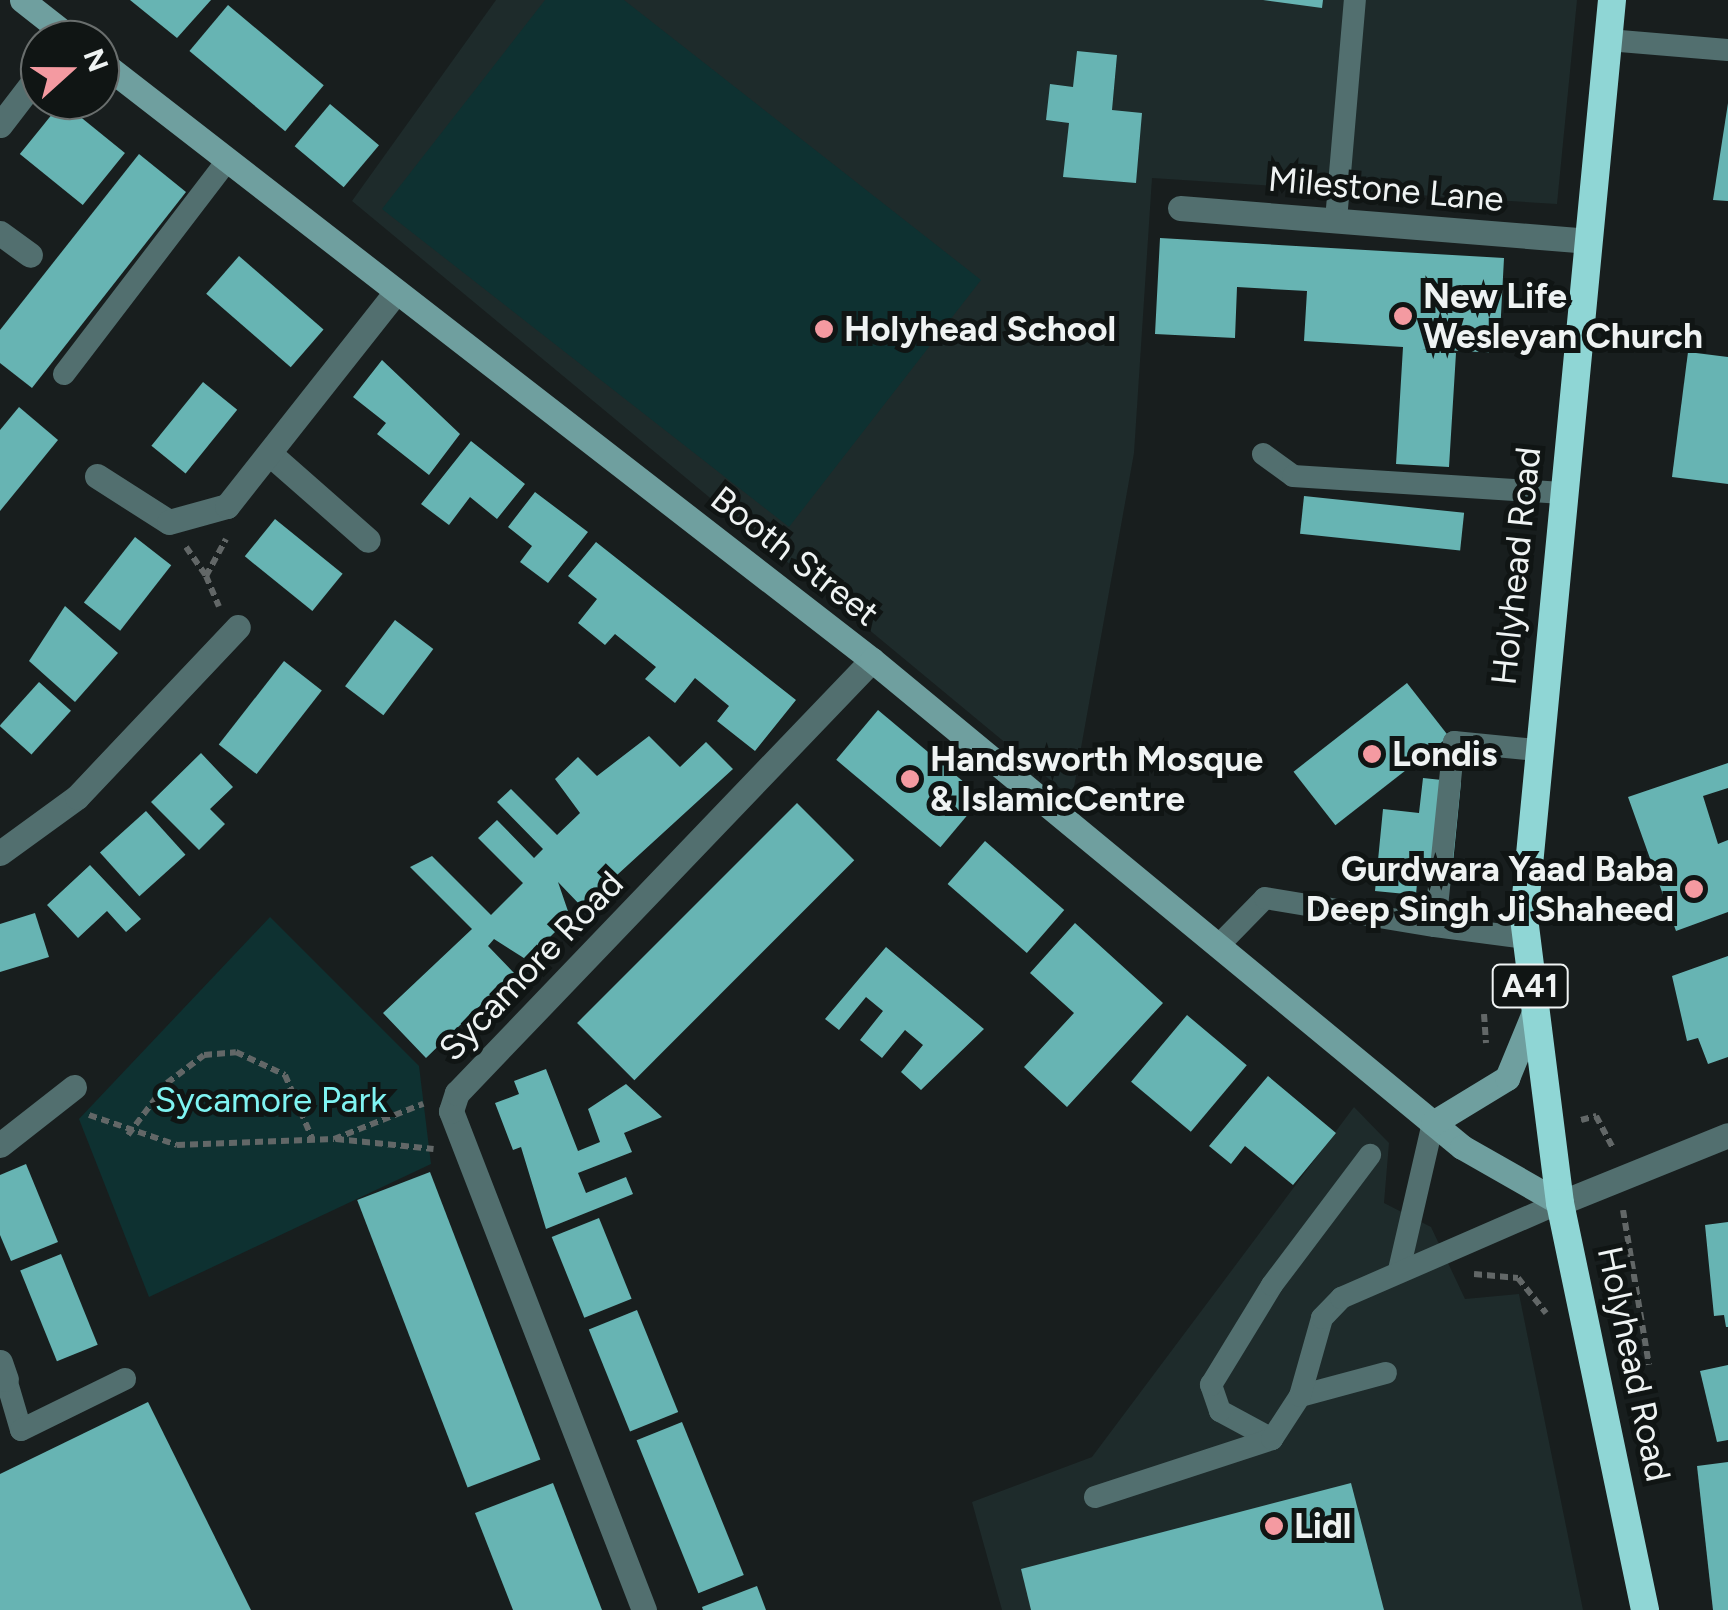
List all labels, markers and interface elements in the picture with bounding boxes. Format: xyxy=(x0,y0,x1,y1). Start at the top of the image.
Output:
north arrow xyxy=(20,20,120,120)
text: N xyxy=(76,44,116,76)
street label: Milestone Lane xyxy=(1266,158,1506,220)
place label: New Life Wesleyan Church xyxy=(1423,275,1703,357)
marker: New Life Wesleyan Church xyxy=(1392,305,1414,327)
place label: Holyhead School xyxy=(844,308,1116,350)
marker: Holyhead School xyxy=(813,318,835,340)
street label: Holyhead Road xyxy=(1483,445,1549,687)
street label: Booth Street xyxy=(703,477,887,635)
place label: Londis xyxy=(1392,733,1497,775)
place label: Handsworth Mosque & IslamicCentre xyxy=(930,738,1263,820)
marker: Londis xyxy=(1361,743,1383,765)
marker: Handsworth Mosque & IslamicCentre xyxy=(899,768,921,790)
place label: Gurdwara Yaad Baba Deep Singh Ji Shaheed xyxy=(1306,848,1674,930)
street label: Sycamore Road xyxy=(430,863,632,1069)
marker: Gurdwara Yaad Baba Deep Singh Ji Shaheed xyxy=(1683,878,1705,900)
road number: A41 xyxy=(1490,959,1570,1013)
park label: Sycamore Park xyxy=(155,1079,387,1121)
street label: Holyhead Road xyxy=(1589,1243,1679,1485)
place label: Lidl xyxy=(1294,1505,1351,1547)
marker: Lidl xyxy=(1263,1515,1285,1537)

